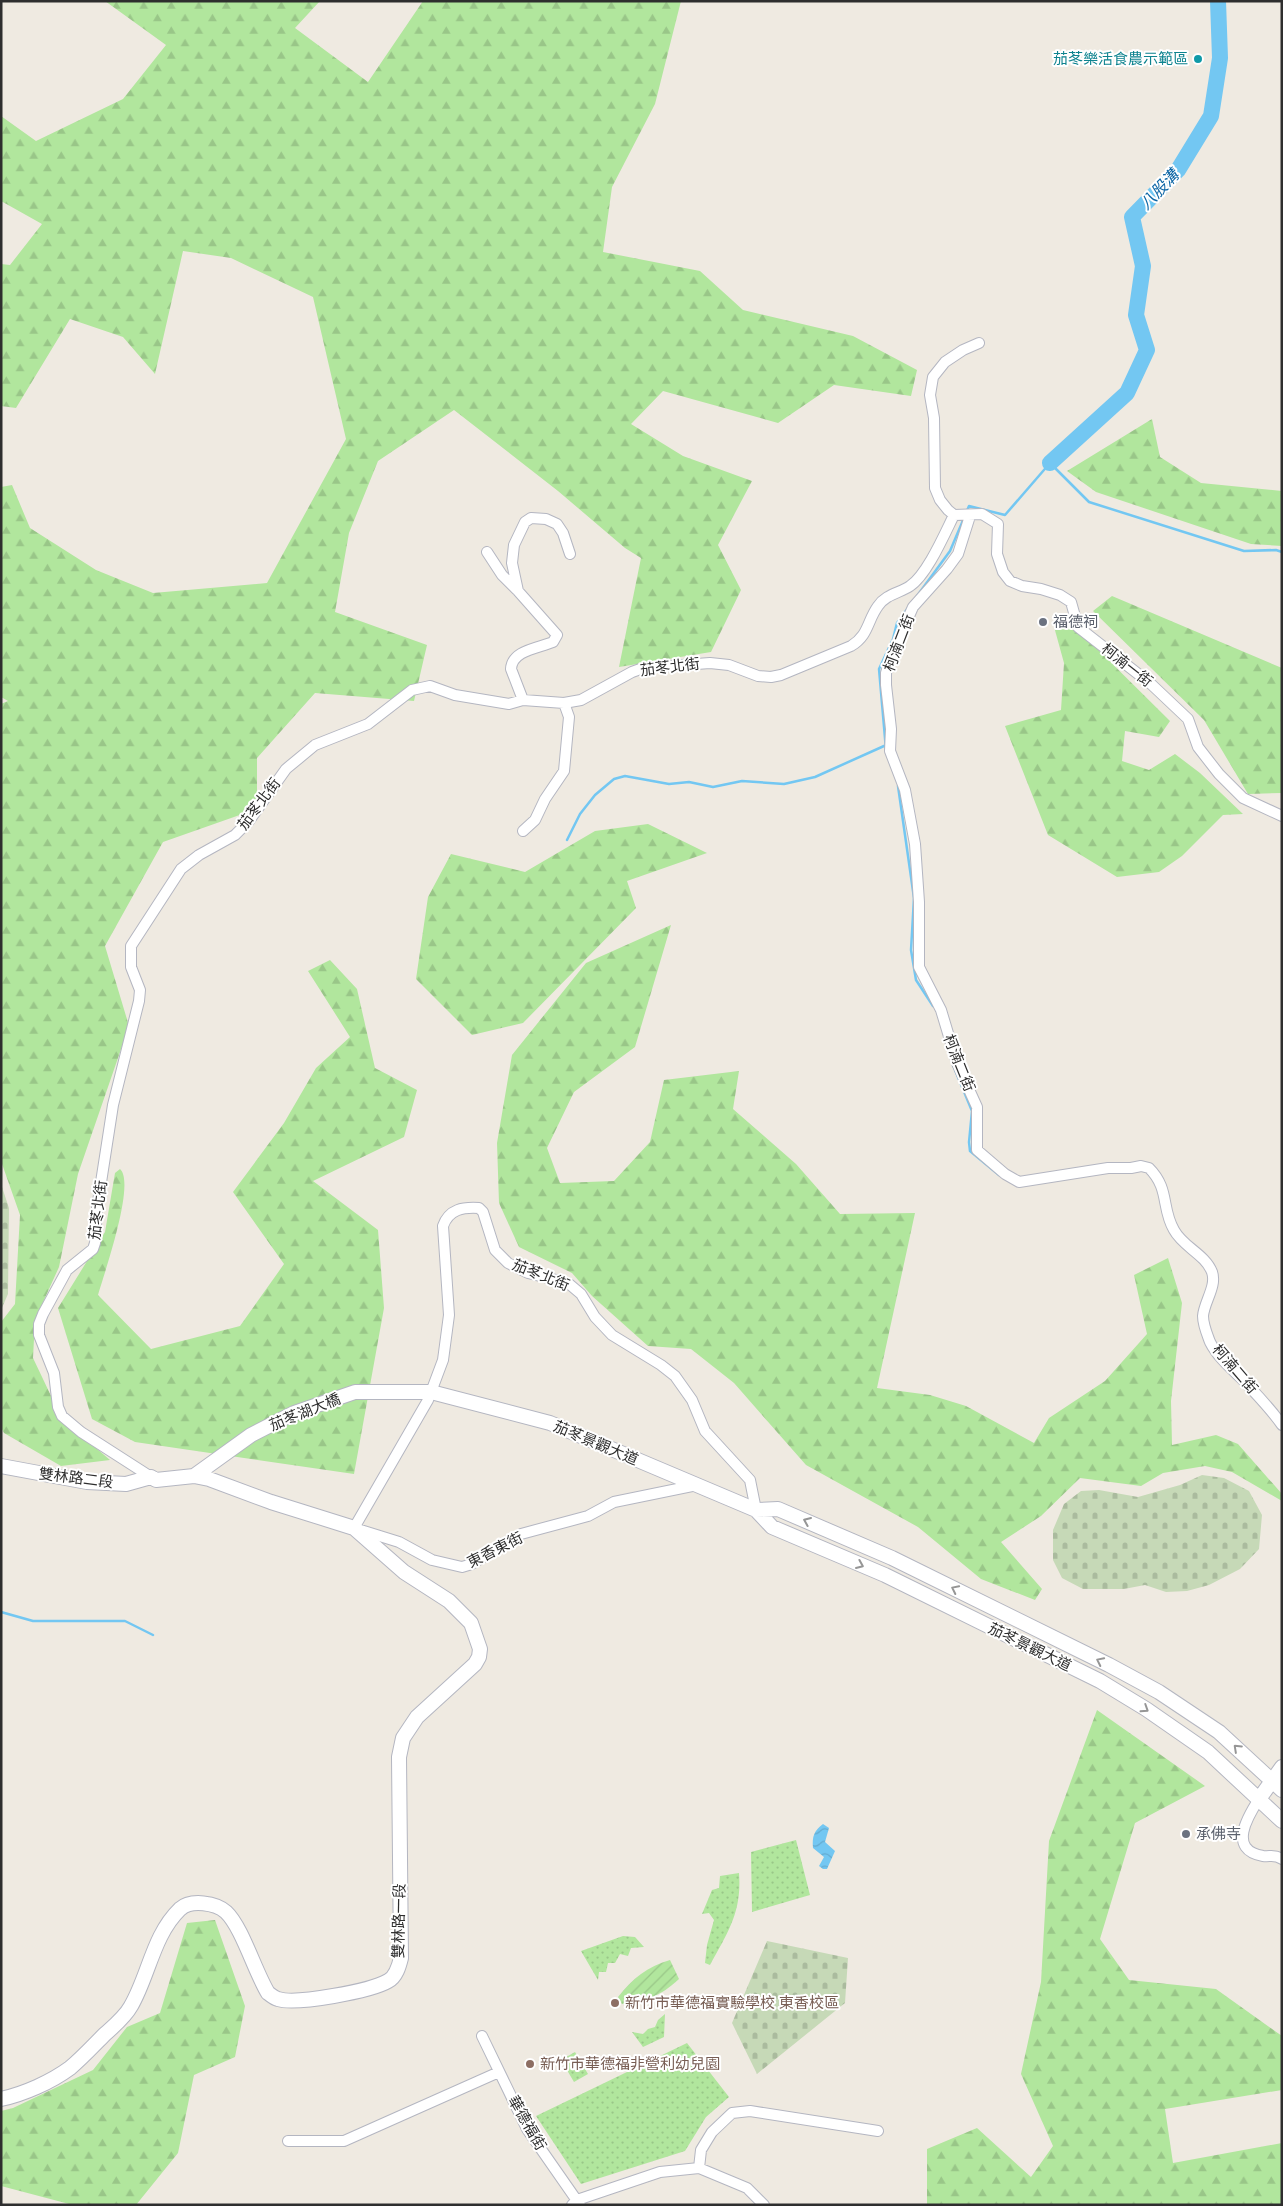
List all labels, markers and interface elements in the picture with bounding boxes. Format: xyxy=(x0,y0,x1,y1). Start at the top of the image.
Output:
place label: 茄苳樂活食農示範區 xyxy=(1053,50,1188,68)
marker: 茄苳樂活食農示範區 xyxy=(1192,53,1204,65)
water label: 八股溝 xyxy=(1136,164,1184,213)
street label: 柯湳二街 xyxy=(880,612,918,674)
place label: 福德祠 xyxy=(1053,613,1098,631)
marker: 福德祠 xyxy=(1037,616,1049,628)
street label: 柯湳一街 xyxy=(1098,639,1156,691)
street label: 茄苳北街 xyxy=(639,654,701,680)
street label: 茄苳北街 xyxy=(234,775,284,833)
street label: 柯湳二街 xyxy=(939,1032,979,1094)
street label: 茄苳北街 xyxy=(85,1179,111,1241)
street label: 茄苳北街 xyxy=(510,1255,572,1295)
street label: 柯湳二街 xyxy=(1209,1340,1261,1398)
street label: 茄苳湖大橋 xyxy=(267,1390,343,1434)
street label: 茄苳景觀大道 xyxy=(551,1417,641,1469)
street label: 雙林路二段 xyxy=(38,1464,114,1492)
one-way arrow xyxy=(803,1517,812,1528)
street label: 東香東街 xyxy=(464,1528,526,1572)
one-way arrow xyxy=(855,1558,864,1569)
one-way arrow xyxy=(951,1585,960,1595)
street label: 茄苳景觀大道 xyxy=(986,1619,1074,1675)
one-way arrow xyxy=(1096,1657,1105,1667)
one-way arrow xyxy=(1139,1703,1149,1712)
one-way arrow xyxy=(1233,1745,1242,1754)
place label: 承佛寺 xyxy=(1196,1825,1241,1843)
marker: 承佛寺 xyxy=(1180,1828,1192,1840)
street label: 雙林路一段 xyxy=(389,1883,409,1959)
place label: 新竹市華德福實驗學校 東香校區 xyxy=(625,1994,839,2012)
marker: 新竹市華德福實驗學校 東香校區 xyxy=(609,1997,621,2009)
place label: 新竹市華德福非營利幼兒園 xyxy=(540,2055,720,2073)
marker: 新竹市華德福非營利幼兒園 xyxy=(524,2058,536,2070)
street label: 華德福街 xyxy=(504,2093,550,2153)

